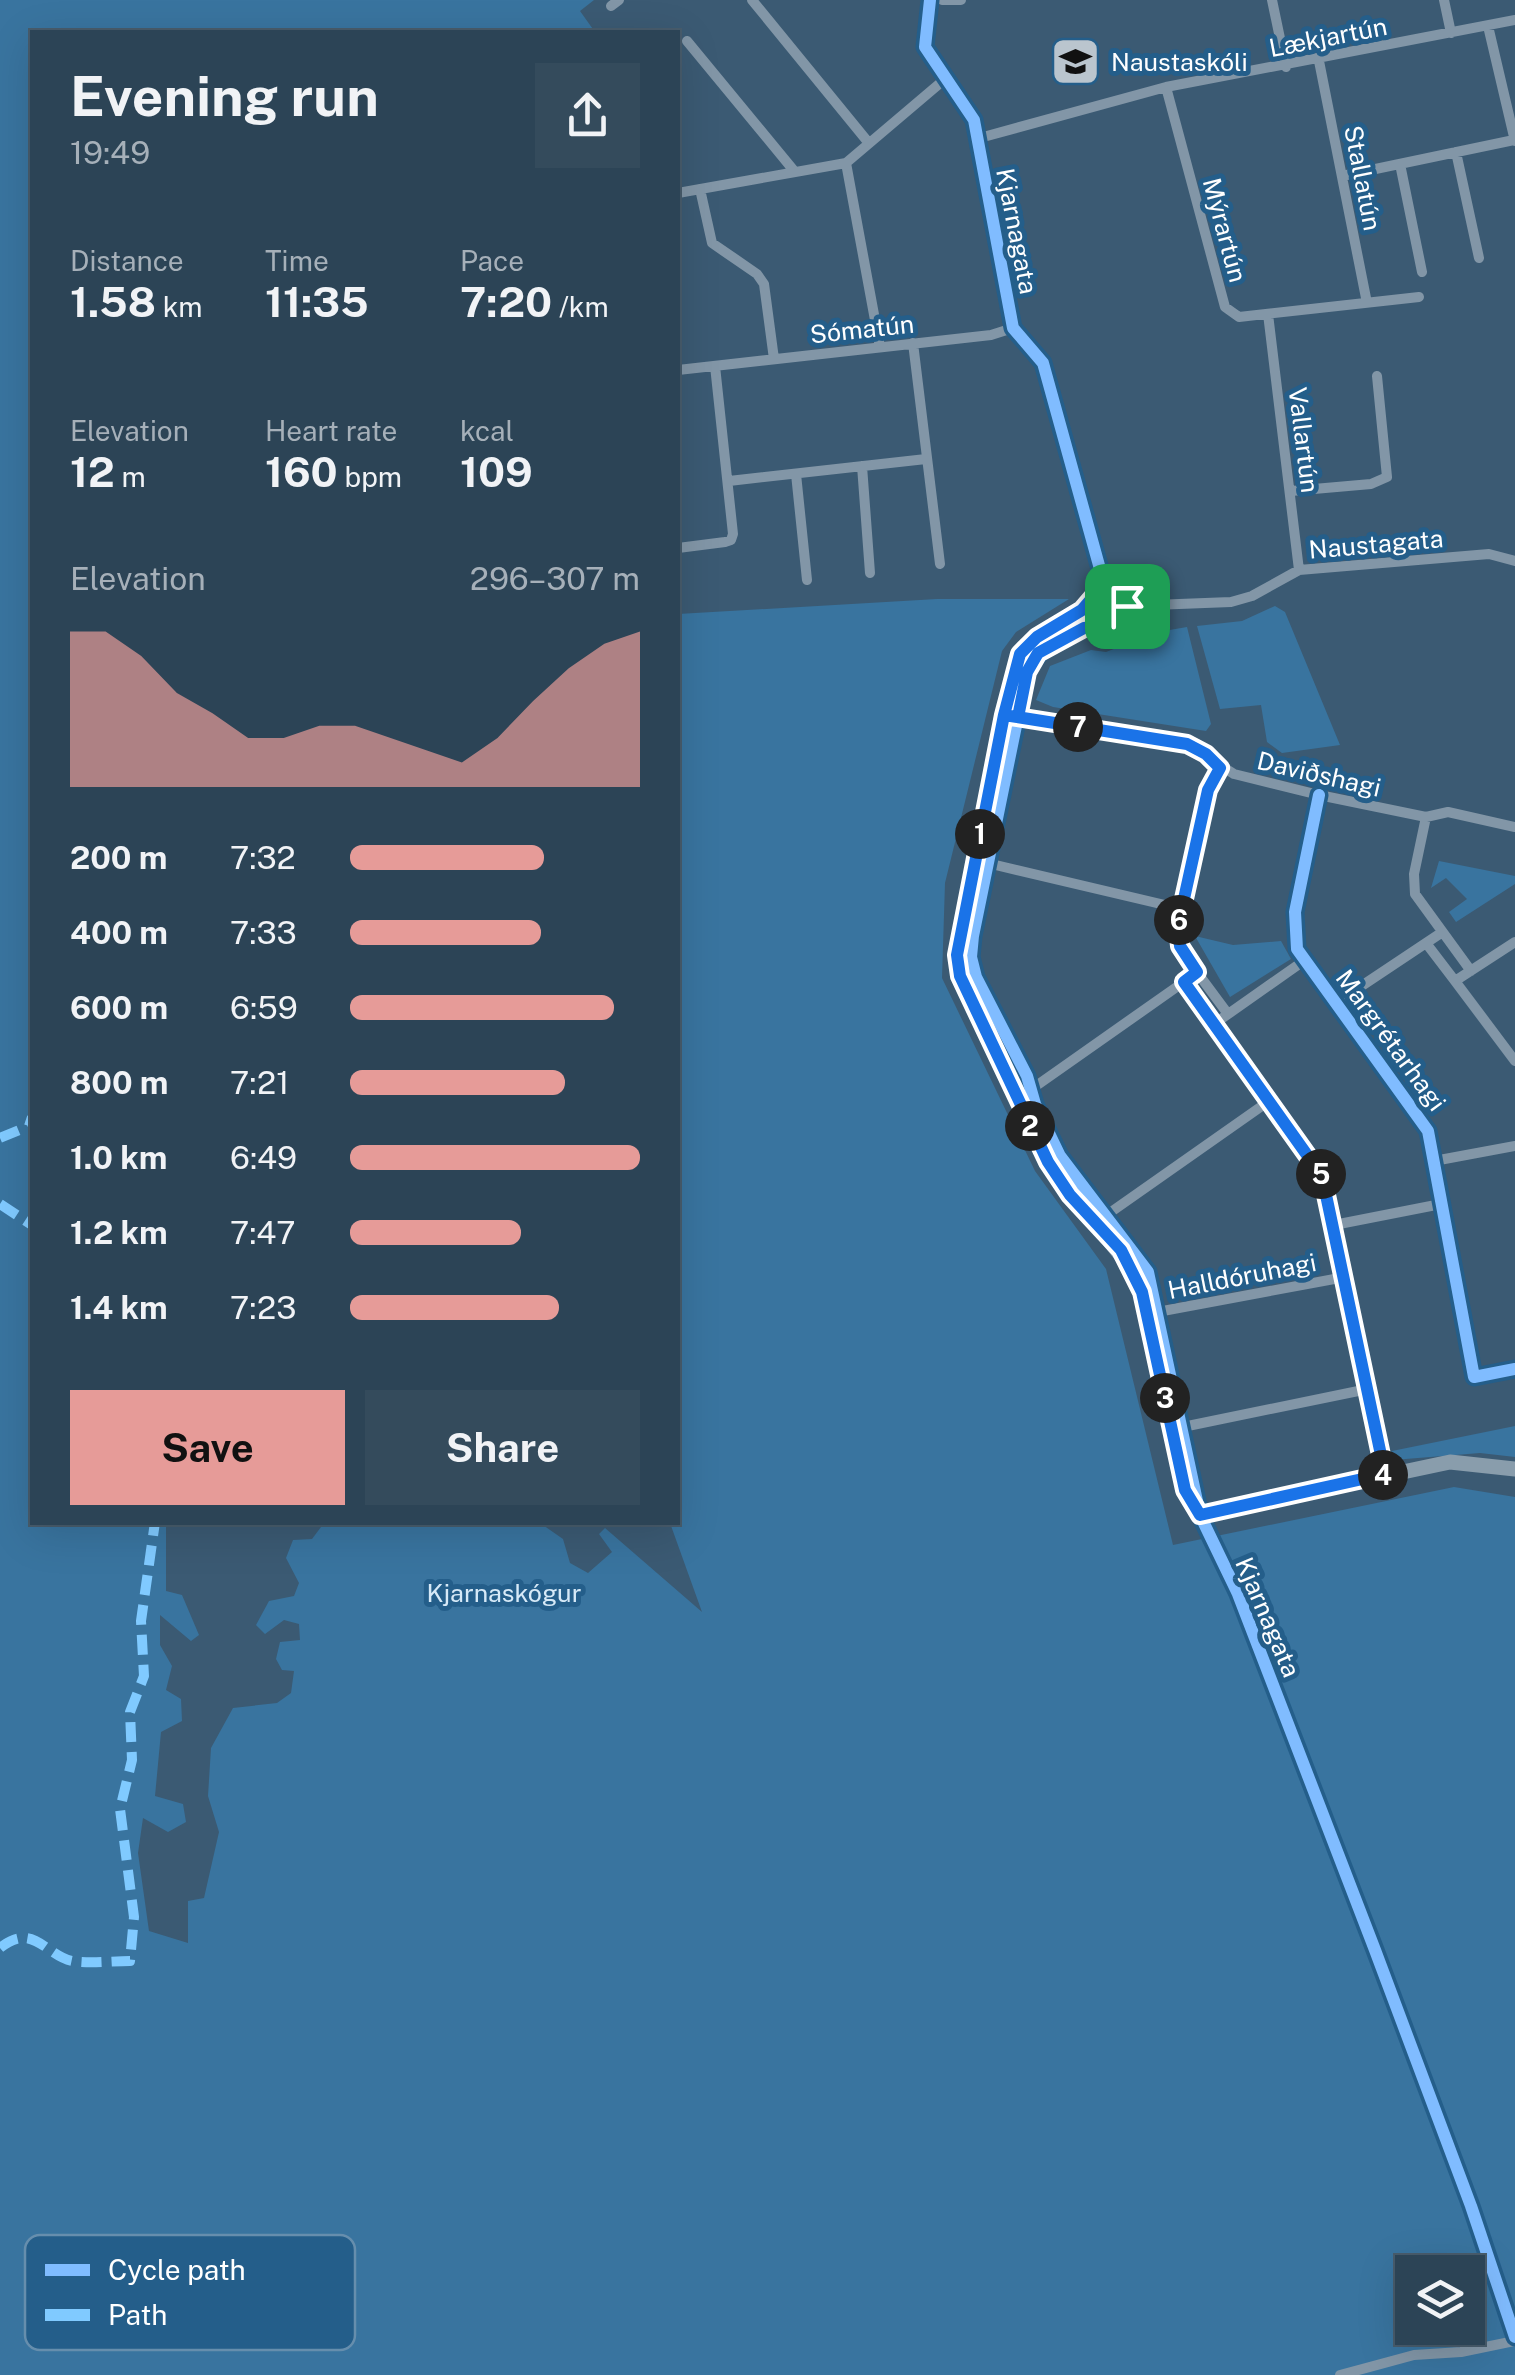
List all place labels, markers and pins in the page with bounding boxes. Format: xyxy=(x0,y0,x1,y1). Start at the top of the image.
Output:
school or university icon: Naustaskóli xyxy=(1050,36,1102,88)
place label: Naustaskóli xyxy=(1111,47,1248,77)
pin xyxy=(1085,564,1170,649)
pin: 7 xyxy=(1053,702,1103,752)
pin: 1 xyxy=(955,809,1005,859)
pin: 6 xyxy=(1154,895,1204,945)
pin: 2 xyxy=(1005,1101,1055,1151)
pin: 5 xyxy=(1296,1149,1346,1199)
pin: 3 xyxy=(1140,1373,1190,1423)
pin: 4 xyxy=(1358,1450,1408,1500)

